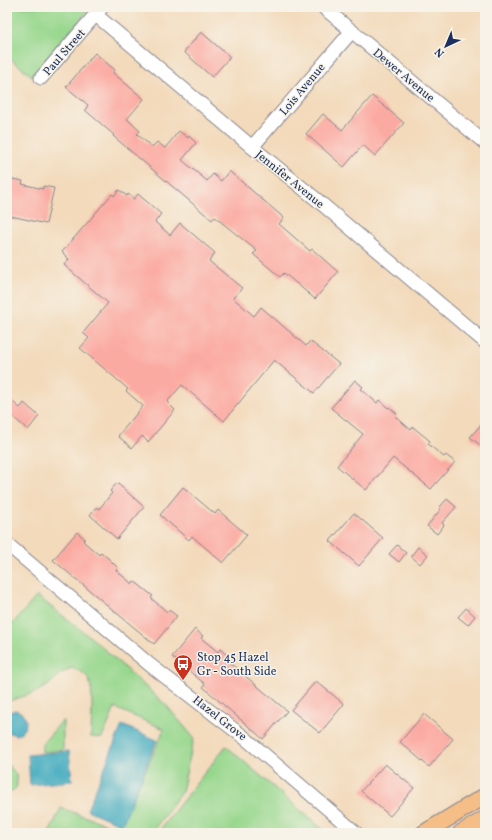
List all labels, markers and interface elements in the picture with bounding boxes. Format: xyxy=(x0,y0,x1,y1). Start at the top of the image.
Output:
street label: Paul Street xyxy=(40,26,90,79)
north arrow xyxy=(426,26,466,66)
text: N xyxy=(432,44,448,60)
street label: Dewer Avenue xyxy=(369,45,438,106)
street label: Lois Avenue xyxy=(276,60,330,119)
street label: Jennifer Avenue xyxy=(252,147,327,213)
place label: Stop 45 Hazel Gr - South Side xyxy=(197,650,277,680)
bus stop icon: Stop 45 Hazel Gr - South Side xyxy=(172,653,194,681)
street label: Hazel Grove xyxy=(189,693,250,745)

